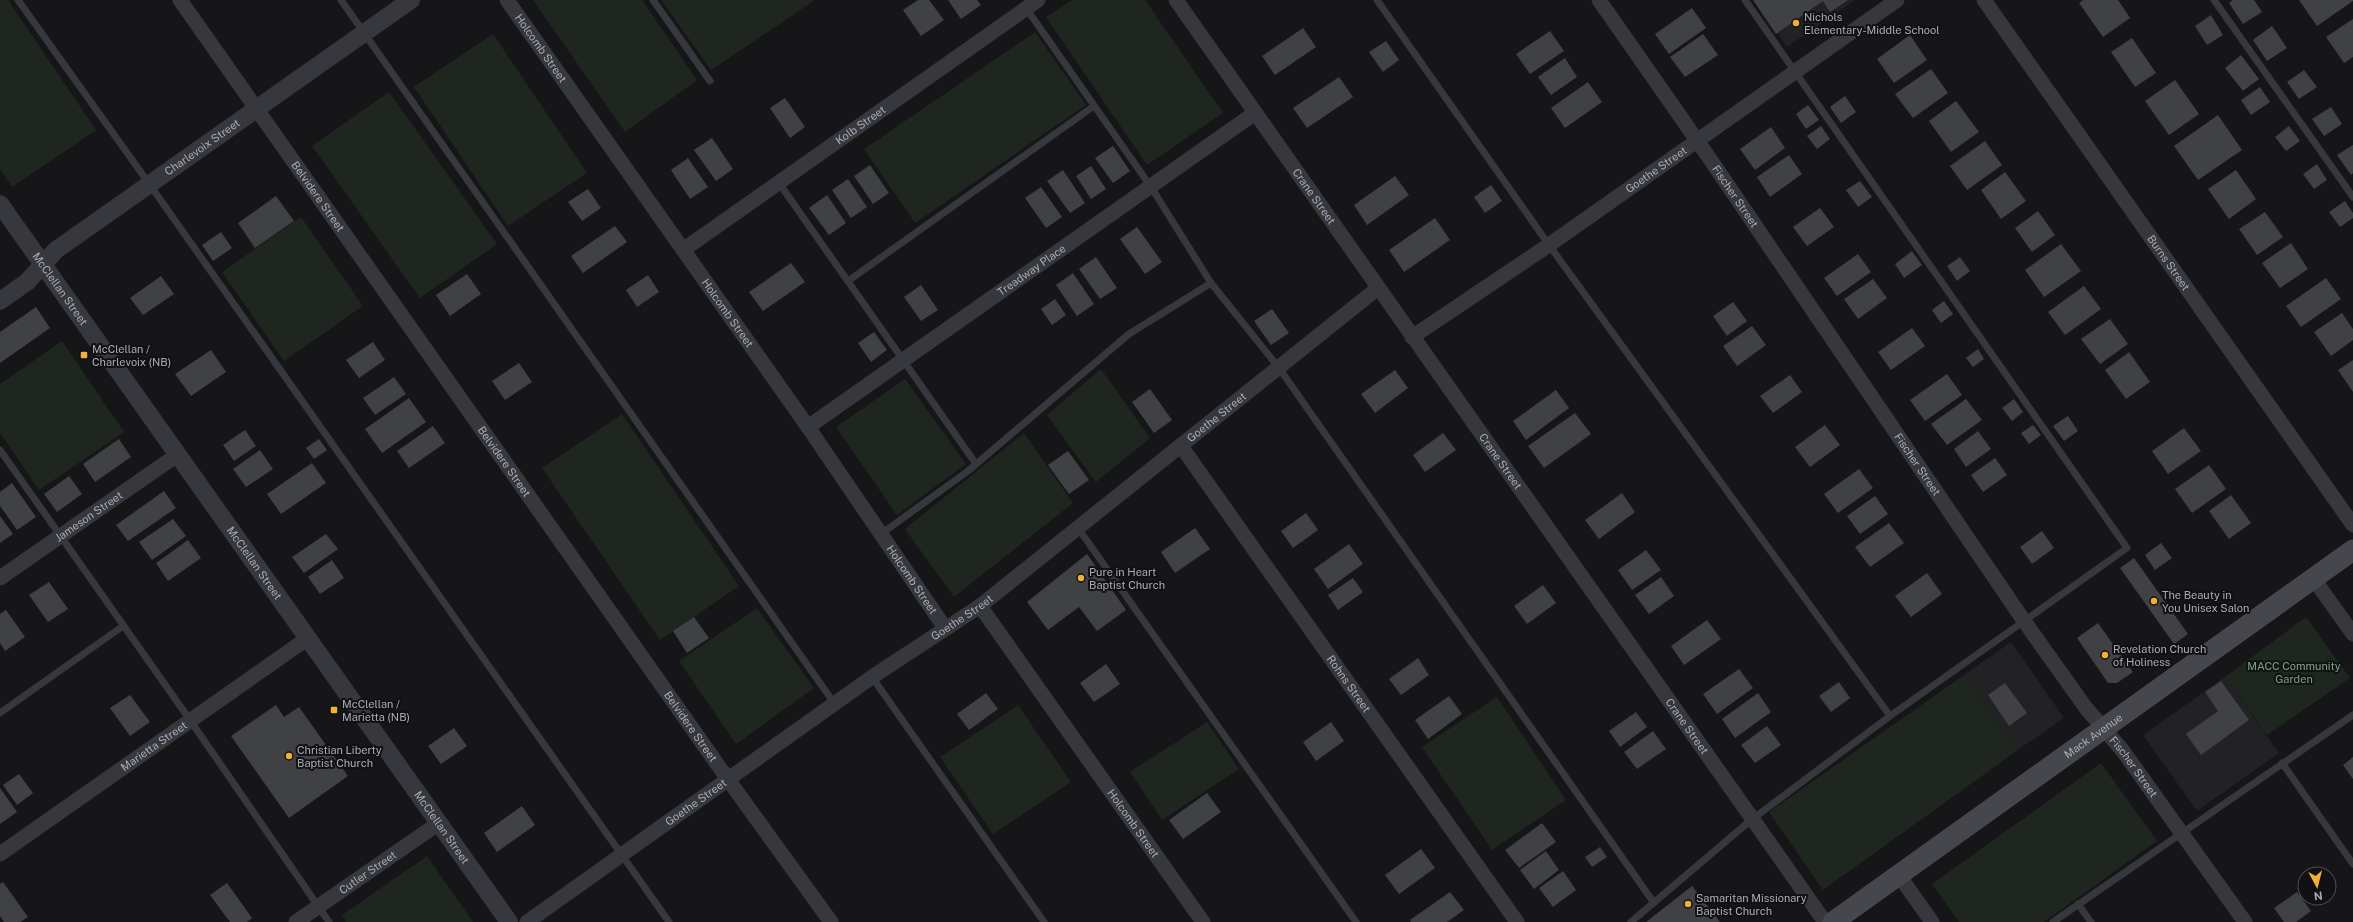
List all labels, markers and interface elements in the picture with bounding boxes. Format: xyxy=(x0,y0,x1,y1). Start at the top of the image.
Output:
place label: Nichols Elementary-Middle School xyxy=(1804,11,1940,36)
street label: Holcomb Street xyxy=(513,12,569,85)
marker: Nichols Elementary-Middle School xyxy=(1791,18,1801,28)
street label: Kolb Street xyxy=(833,103,888,147)
street label: Charlevoix Street xyxy=(162,117,242,178)
street label: Goethe Street xyxy=(1623,144,1689,195)
street label: Belvidere Street xyxy=(289,159,347,234)
street label: Fischer Street xyxy=(1710,163,1761,230)
street label: Crane Street xyxy=(1290,166,1338,226)
street label: Burns Street xyxy=(2145,233,2192,293)
street label: Treadway Place xyxy=(995,242,1068,298)
street label: McClellan Street xyxy=(30,250,90,328)
street label: Holcomb Street xyxy=(700,277,756,349)
place label: McClellan / Charlevoix (NB) xyxy=(92,343,171,368)
marker: McClellan / Charlevoix (NB) xyxy=(79,350,89,360)
street label: Goethe Street xyxy=(1185,390,1248,444)
street label: Belvidere Street xyxy=(476,424,533,499)
street label: Crane Street xyxy=(1477,431,1524,491)
street label: Fischer Street xyxy=(1892,431,1943,498)
street label: Jameson Street xyxy=(53,489,125,544)
street label: McClellan Street xyxy=(225,524,284,602)
street label: Holcomb Street xyxy=(884,543,940,616)
place label: Pure in Heart Baptist Church xyxy=(1089,566,1165,591)
marker: Pure in Heart Baptist Church xyxy=(1076,573,1086,583)
place label: The Beauty in You Unisex Salon xyxy=(2162,589,2249,614)
street label: Goethe Street xyxy=(929,592,995,643)
marker: The Beauty in You Unisex Salon xyxy=(2149,596,2159,606)
place label: Revelation Church of Holiness xyxy=(2113,643,2206,668)
marker: Revelation Church of Holiness xyxy=(2100,650,2110,660)
street label: Rohns Street xyxy=(1325,653,1373,714)
park label: MACC Community Garden xyxy=(2247,660,2341,685)
street label: Belvidere Street xyxy=(662,689,720,764)
street label: Crane Street xyxy=(1663,696,1711,756)
place label: McClellan / Marietta (NB) xyxy=(342,698,410,723)
marker: McClellan / Marietta (NB) xyxy=(329,705,339,715)
street label: Mack Avenue xyxy=(2062,711,2125,761)
street label: Marietta Street xyxy=(119,719,189,773)
street label: Fischer Street xyxy=(2107,734,2160,799)
place label: Christian Liberty Baptist Church xyxy=(297,744,382,769)
marker: Christian Liberty Baptist Church xyxy=(284,751,294,761)
street label: Goethe Street xyxy=(663,776,729,828)
street label: Holcomb Street xyxy=(1105,787,1162,860)
street label: McClellan Street xyxy=(412,789,472,866)
street label: Cutler Street xyxy=(337,849,398,896)
north arrow xyxy=(2297,866,2337,906)
text: N xyxy=(2313,889,2323,902)
place label: Samaritan Missionary Baptist Church xyxy=(1696,892,1807,917)
marker: Samaritan Missionary Baptist Church xyxy=(1683,899,1693,909)

